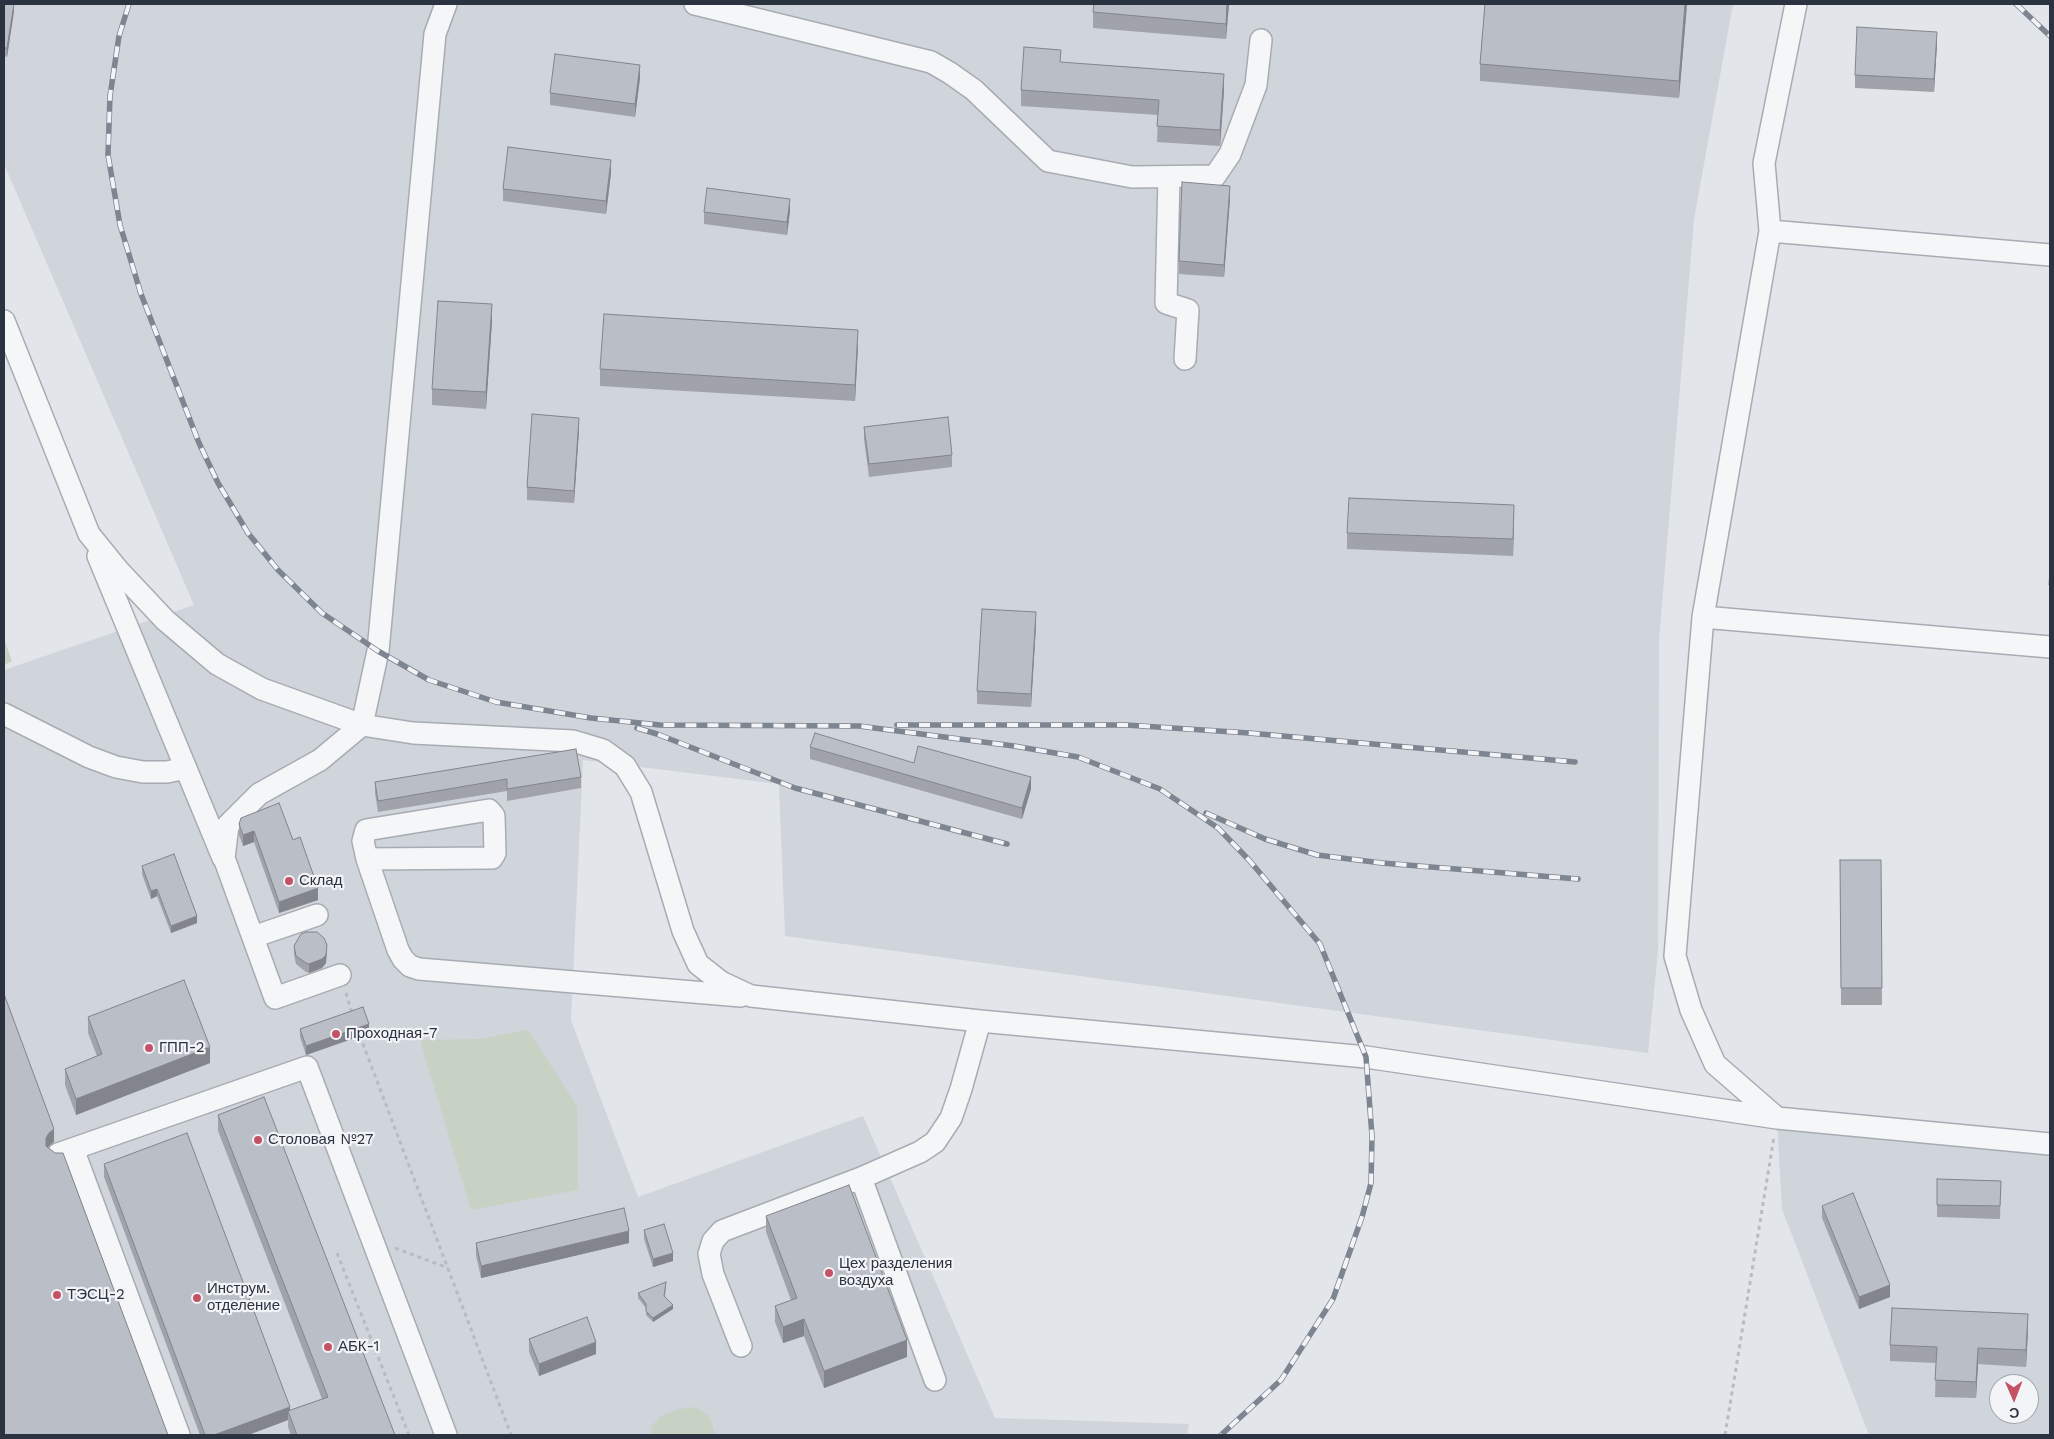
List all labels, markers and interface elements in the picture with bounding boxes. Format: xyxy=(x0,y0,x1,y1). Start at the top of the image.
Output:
place label: Склад xyxy=(299,872,342,890)
marker: Склад xyxy=(283,875,295,887)
place label: Проходная-7 xyxy=(346,1025,437,1043)
marker: Проходная-7 xyxy=(330,1028,342,1040)
place label: ГПП-2 xyxy=(159,1039,204,1057)
marker: ГПП-2 xyxy=(143,1042,155,1054)
place label: Столовая №27 xyxy=(268,1131,373,1149)
marker: Столовая №27 xyxy=(252,1134,264,1146)
place label: Цех разделения воздуха xyxy=(839,1255,952,1290)
marker: Цех разделения воздуха xyxy=(823,1267,835,1279)
place label: Инструм. отделение xyxy=(207,1280,280,1315)
place label: ТЭСЦ-2 xyxy=(67,1286,125,1304)
marker: ТЭСЦ-2 xyxy=(51,1289,63,1301)
marker: Инструм. отделение xyxy=(191,1292,203,1304)
place label: АБК-1 xyxy=(338,1338,379,1356)
marker: АБК-1 xyxy=(322,1341,334,1353)
north arrow xyxy=(1989,1374,2039,1424)
text: С xyxy=(2009,1405,2019,1421)

